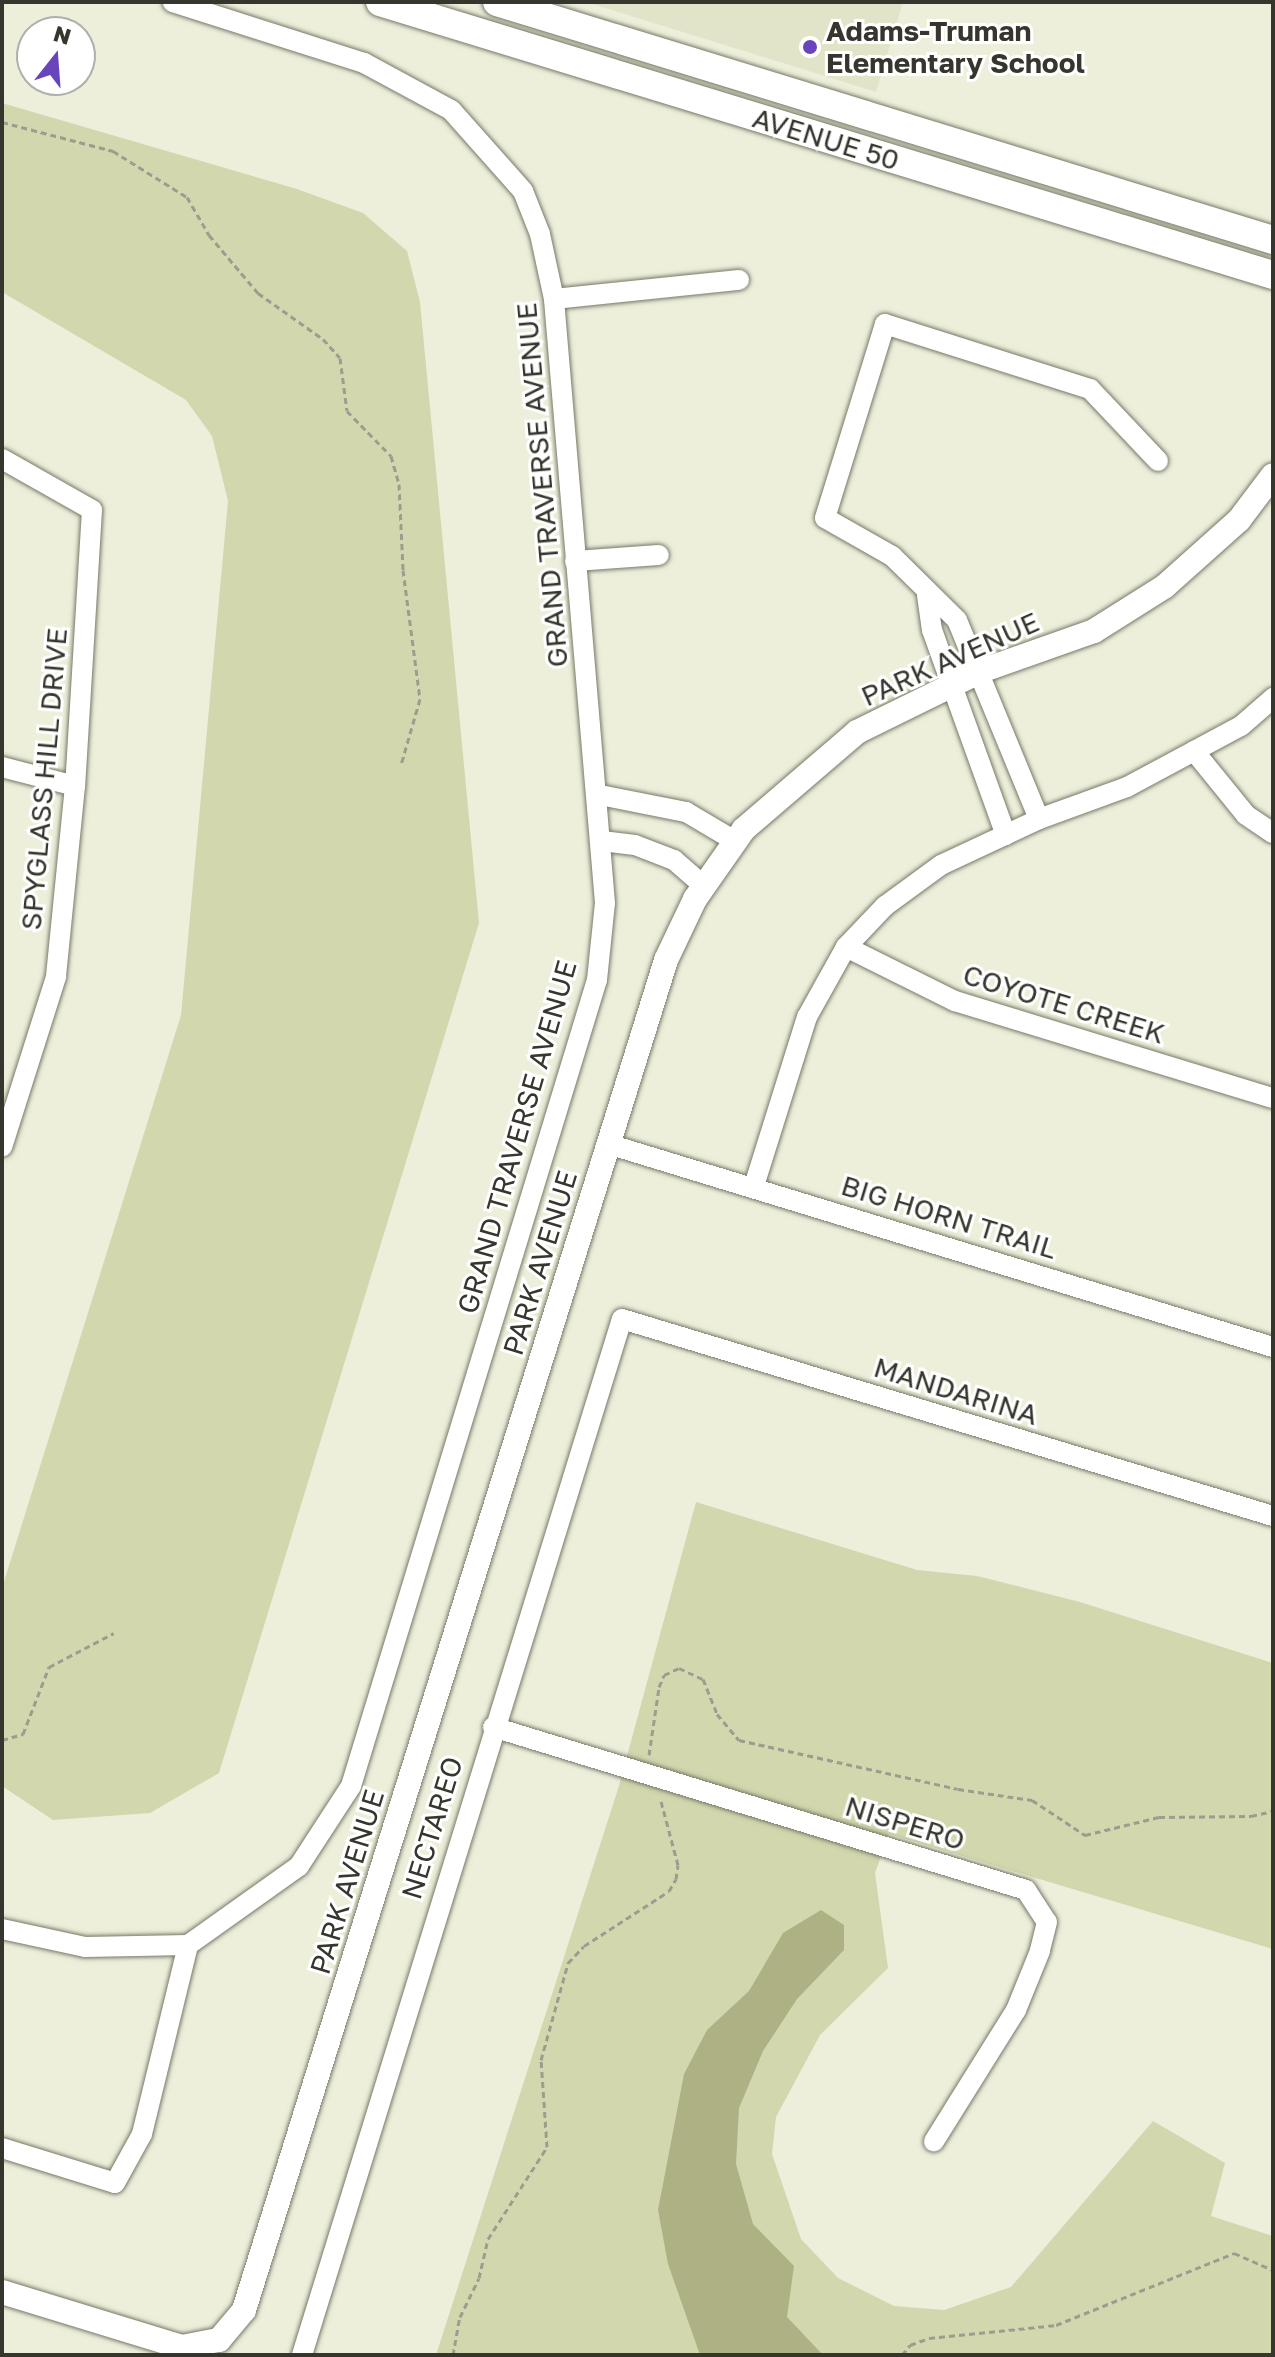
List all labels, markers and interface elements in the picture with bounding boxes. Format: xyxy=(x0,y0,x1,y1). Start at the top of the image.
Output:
place label: Adams-Truman Elementary School xyxy=(826,14,1085,80)
north arrow xyxy=(16,16,96,96)
text: N xyxy=(51,19,75,50)
marker: Adams-Truman Elementary School xyxy=(801,38,819,56)
street label: AVENUE 50 xyxy=(749,101,903,177)
street label: GRAND TRAVERSE AVENUE xyxy=(509,301,575,669)
street label: PARK AVENUE xyxy=(856,605,1044,713)
street label: SPYGLASS HILL DRIVE xyxy=(14,627,74,931)
street label: GRAND TRAVERSE AVENUE xyxy=(450,957,584,1317)
street label: COYOTE CREEK xyxy=(959,957,1169,1051)
street label: PARK AVENUE xyxy=(496,1167,584,1359)
street label: BIG HORN TRAIL xyxy=(837,1168,1061,1266)
street label: MANDARINA xyxy=(870,1350,1042,1432)
street label: NECTAREO xyxy=(394,1753,470,1903)
street label: PARK AVENUE xyxy=(303,1786,391,1978)
street label: NISPERO xyxy=(841,1789,969,1857)

